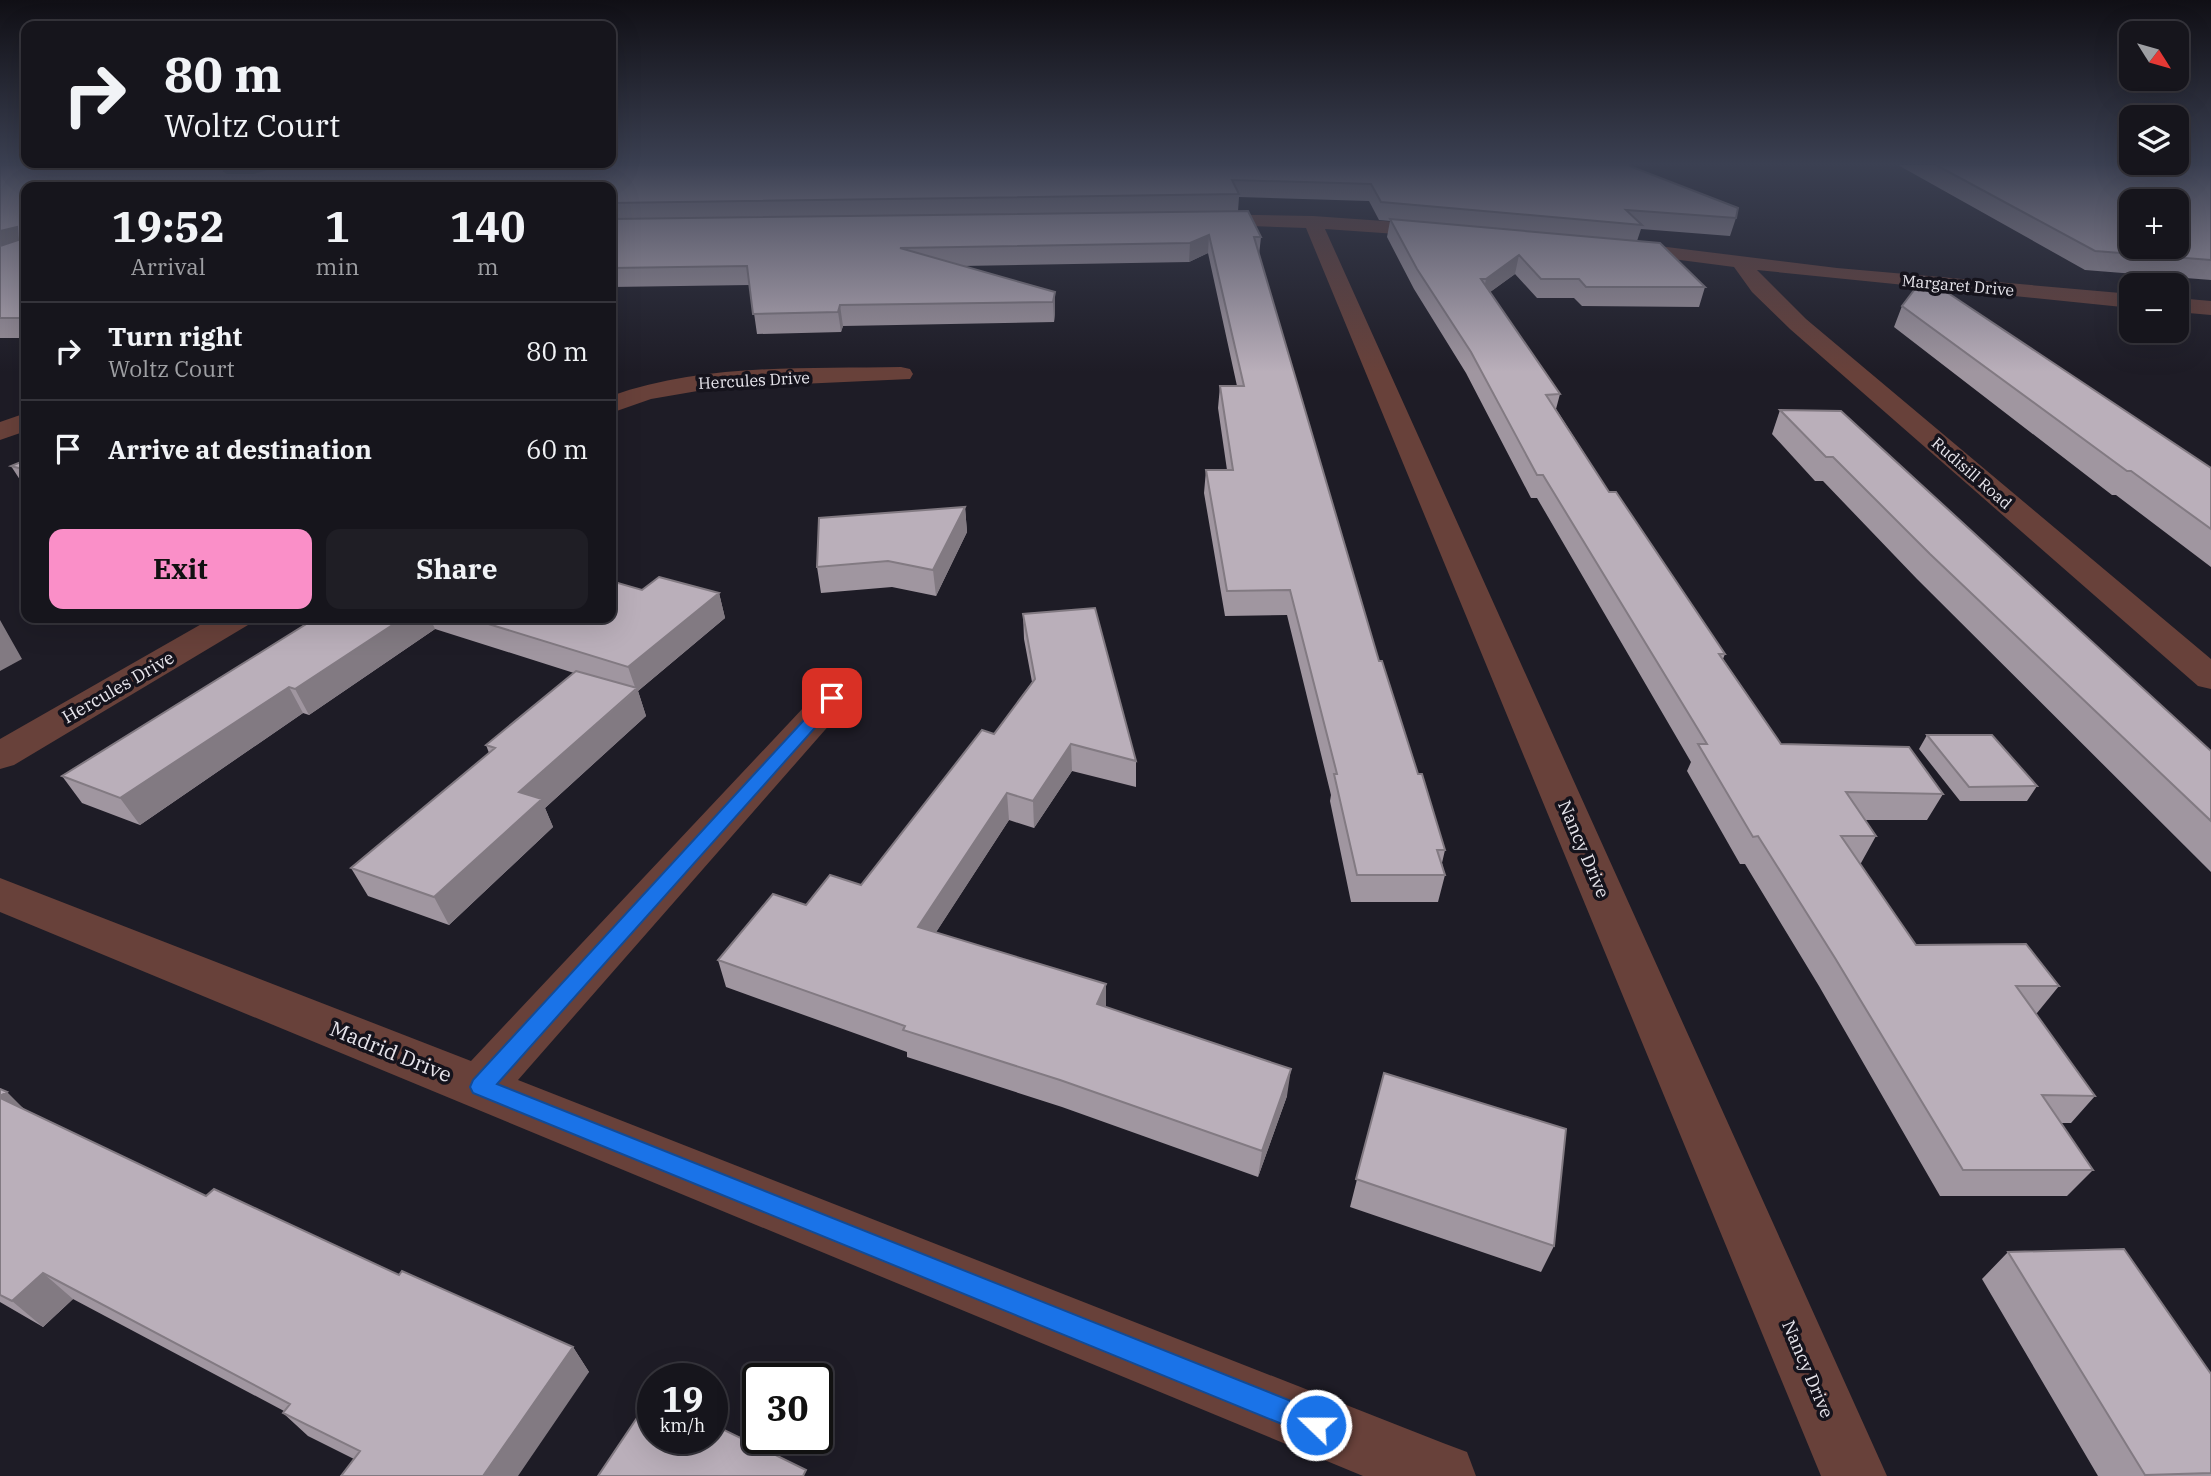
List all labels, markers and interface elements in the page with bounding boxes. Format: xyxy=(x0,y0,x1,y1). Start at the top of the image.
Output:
north arrow xyxy=(2119,21,2189,91)
map controls xyxy=(2119,21,2189,343)
text: 80 m xyxy=(164,42,282,105)
icon: right xyxy=(49,49,140,140)
text: Woltz Court xyxy=(164,104,340,146)
button: layers xyxy=(2119,105,2189,175)
button: + xyxy=(2119,189,2189,259)
text: 19:52 xyxy=(111,199,225,254)
text: 1 xyxy=(325,199,350,254)
text: 140 xyxy=(450,199,525,254)
text: Arrival xyxy=(131,251,206,281)
text: min xyxy=(316,251,359,281)
text: m xyxy=(477,251,499,281)
street label: Margaret Drive xyxy=(1901,270,2015,300)
button: − xyxy=(2119,273,2189,343)
text: Turn right xyxy=(108,319,242,353)
icon: right xyxy=(49,332,87,370)
text: 80 m xyxy=(526,334,588,368)
text: Woltz Court xyxy=(108,353,235,383)
street label: Hercules Drive xyxy=(698,367,810,393)
icon: arrive xyxy=(49,430,87,468)
text: Arrive at destination xyxy=(108,432,372,466)
text: 60 m xyxy=(526,432,588,466)
street label: Rudisill Road xyxy=(1928,433,2016,513)
button: Exit xyxy=(49,529,312,609)
button: Share xyxy=(326,529,588,609)
street label: Hercules Drive xyxy=(58,646,178,728)
pin xyxy=(802,668,862,728)
icon: arrive xyxy=(813,679,851,717)
street label: Nancy Drive xyxy=(1553,797,1615,901)
street label: Madrid Drive xyxy=(326,1014,456,1088)
street label: Nancy Drive xyxy=(1777,1317,1839,1421)
speed limit sign: 30 xyxy=(742,1363,833,1454)
text: 19 xyxy=(661,1376,704,1422)
position arrow xyxy=(1279,1388,1353,1462)
text: km/h xyxy=(660,1414,705,1437)

